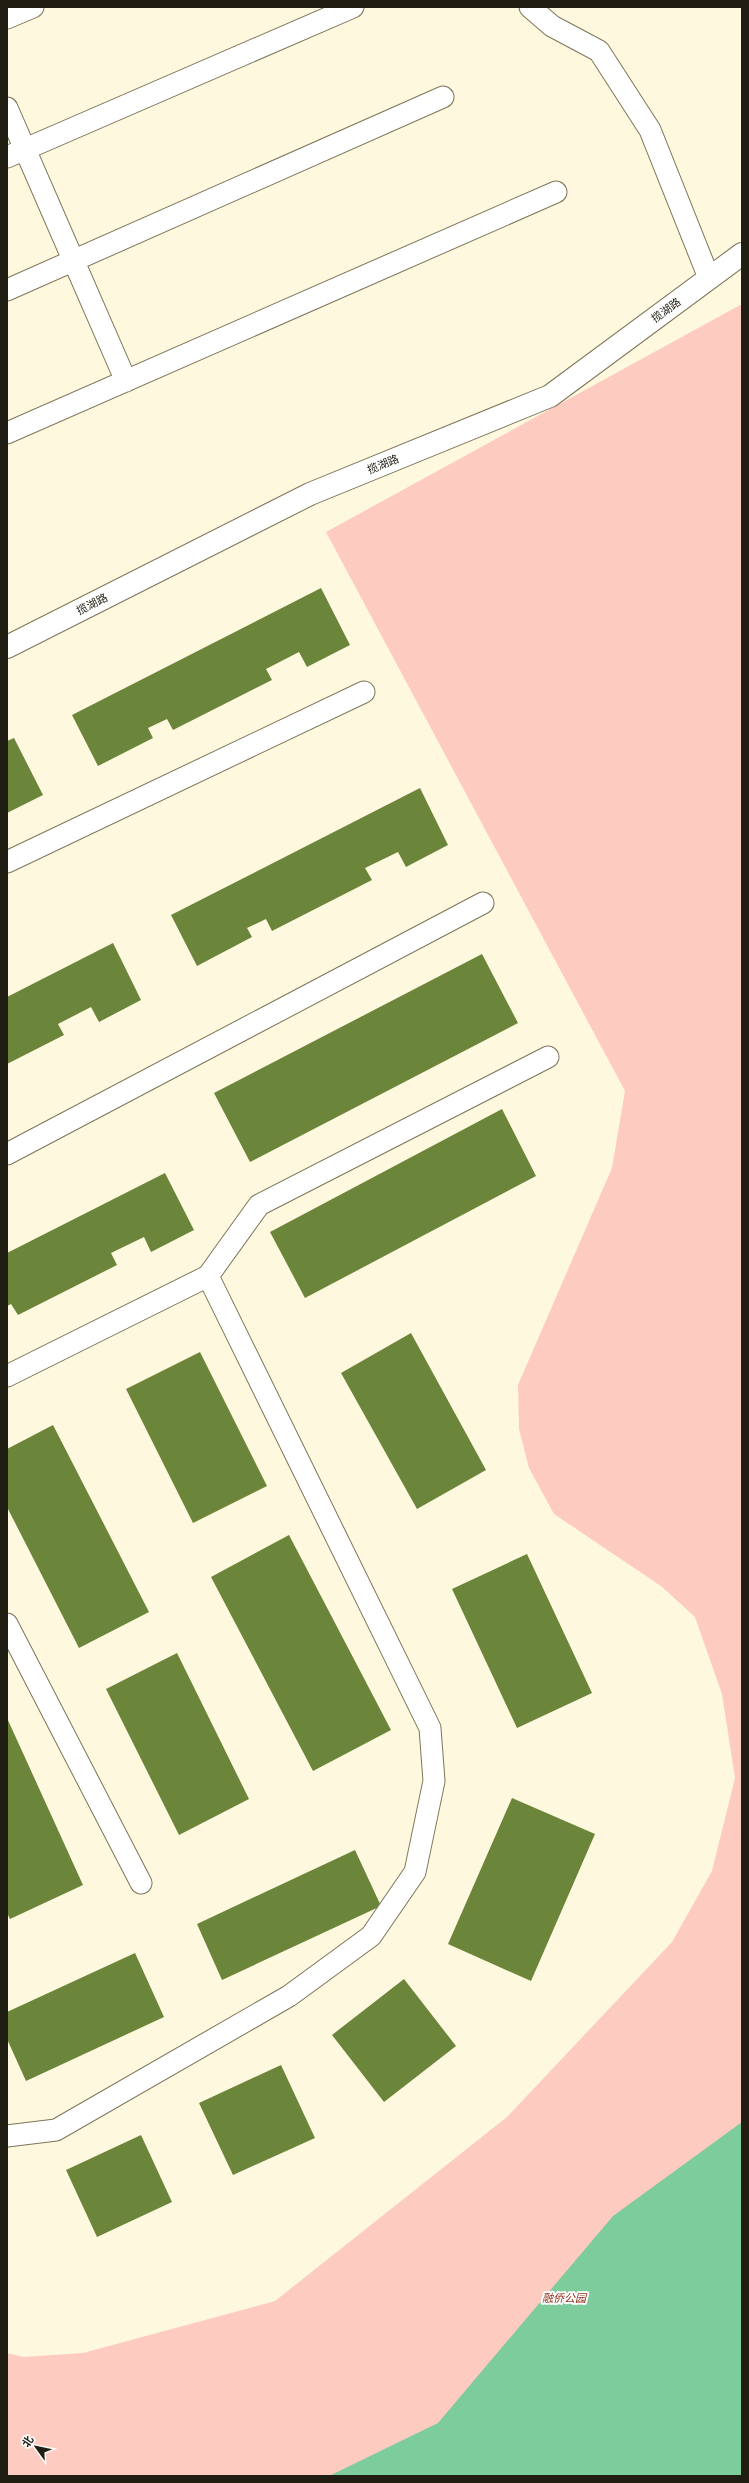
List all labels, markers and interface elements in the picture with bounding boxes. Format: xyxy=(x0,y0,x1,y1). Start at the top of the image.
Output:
street label: 揽湖路 xyxy=(649,295,683,325)
street label: 揽湖路 xyxy=(365,452,401,476)
street label: 揽湖路 xyxy=(75,591,109,617)
park label: 融侨公园 xyxy=(542,2292,588,2304)
north arrow xyxy=(16,2427,56,2467)
text: 北 xyxy=(20,2434,36,2449)

